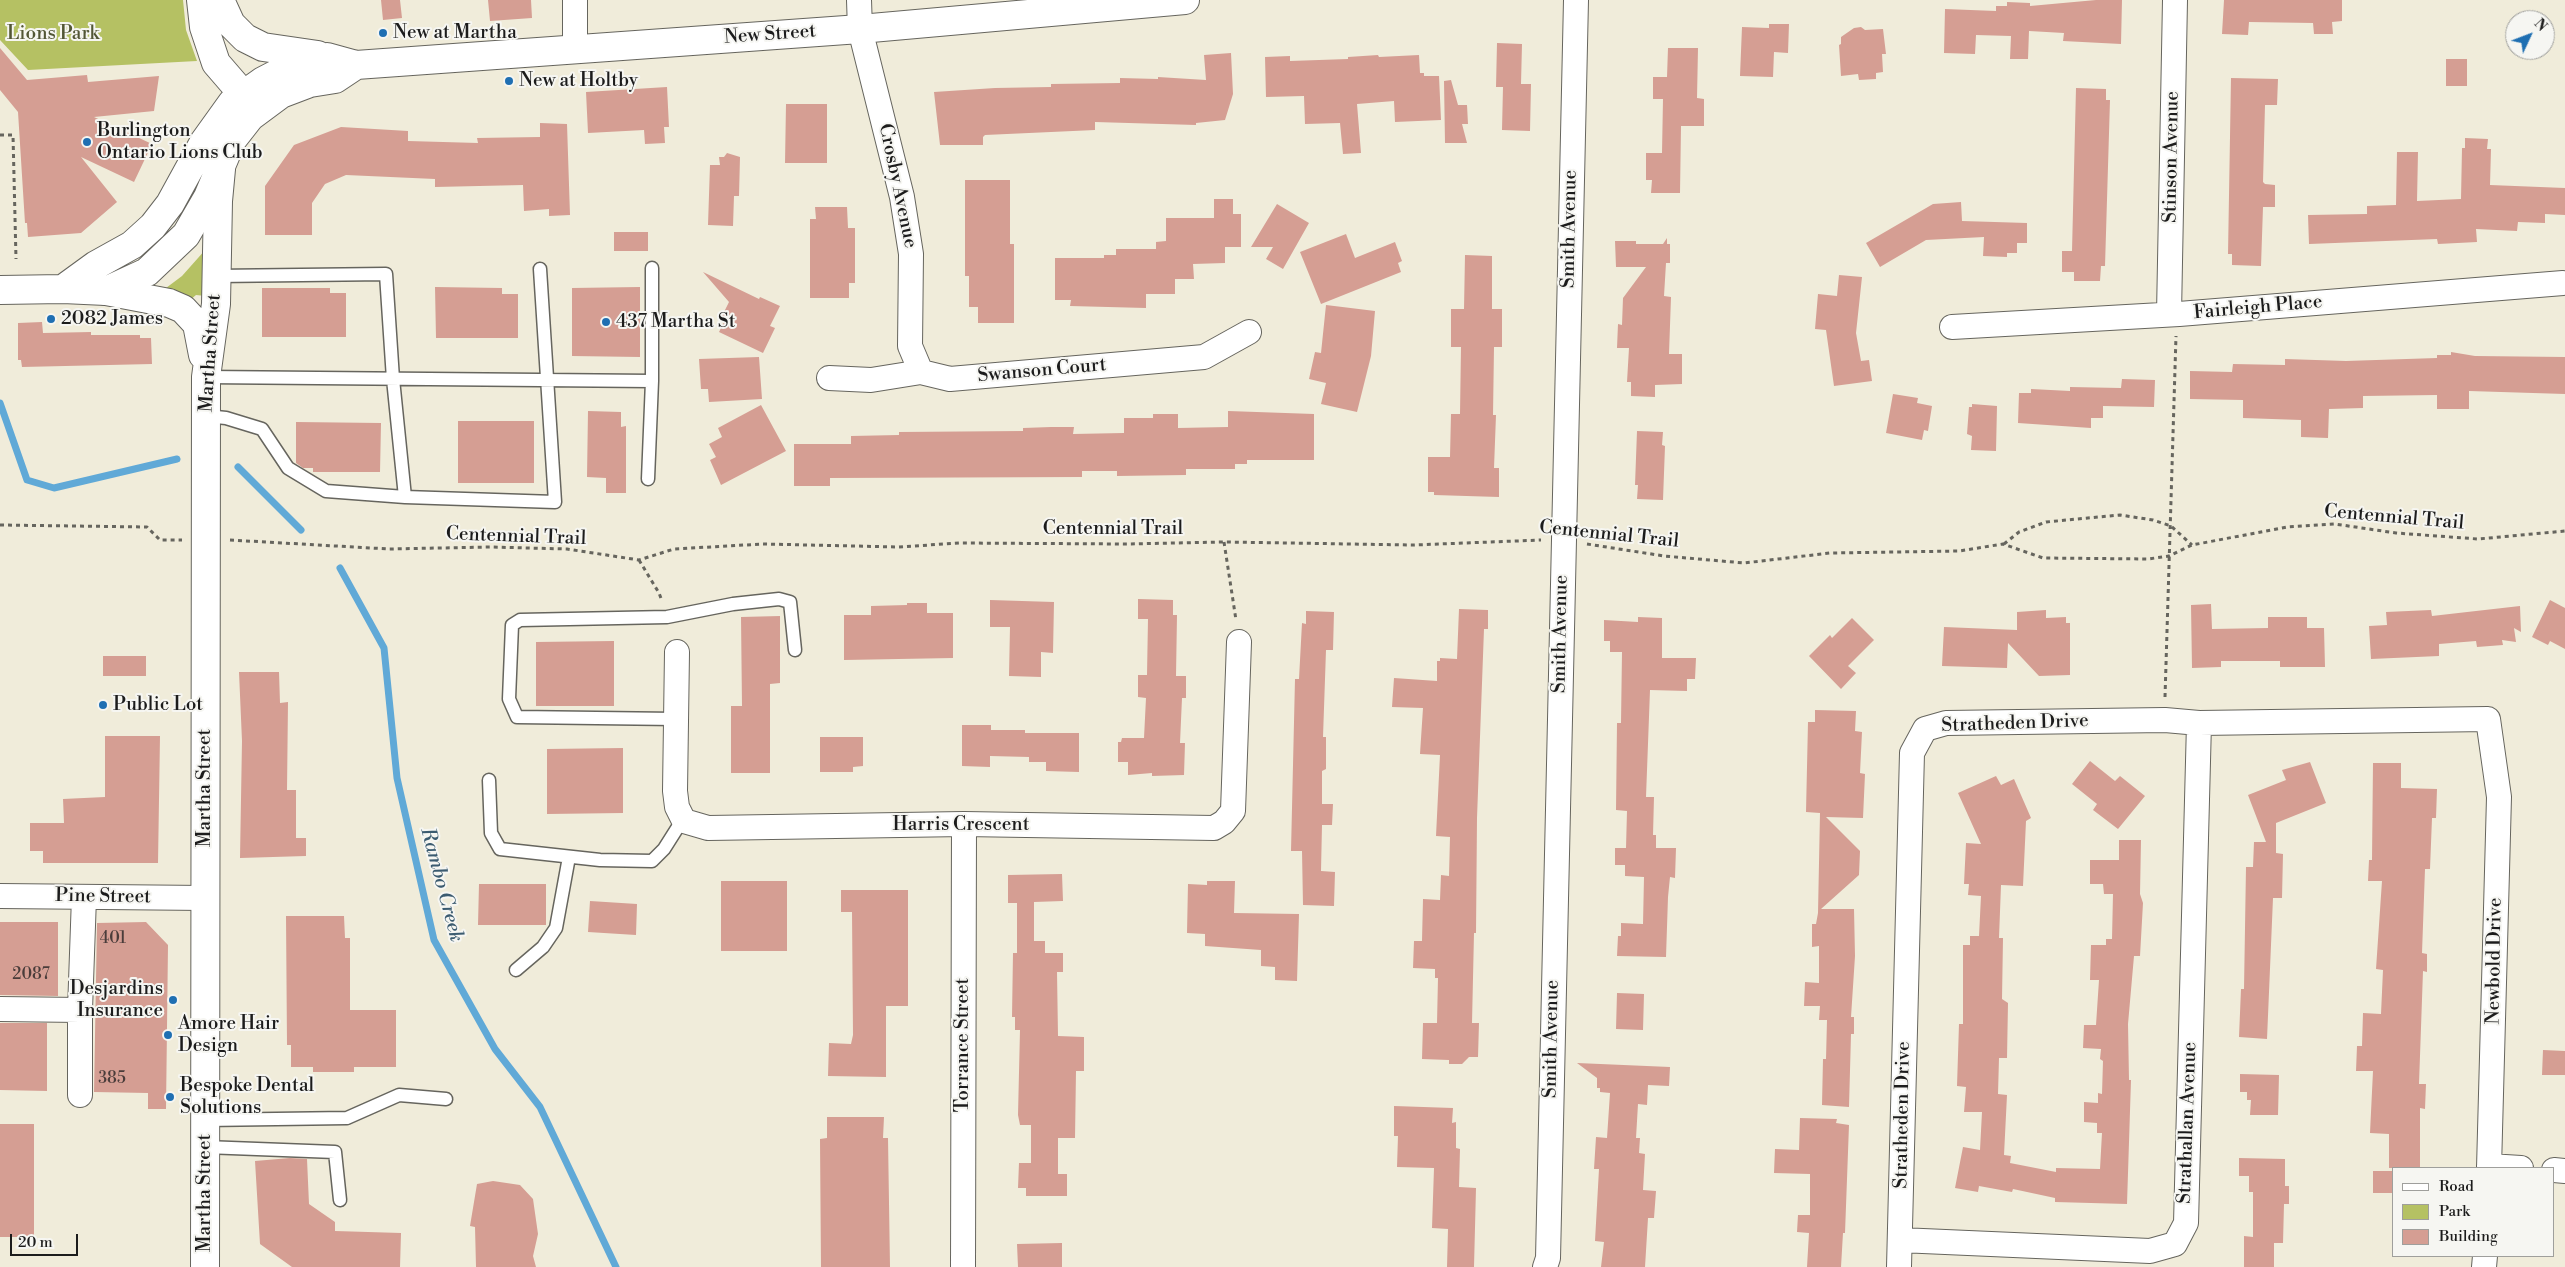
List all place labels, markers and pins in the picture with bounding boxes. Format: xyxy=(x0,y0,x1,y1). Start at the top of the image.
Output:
place label: New at Martha xyxy=(393,22,517,44)
marker: New at Martha xyxy=(377,27,389,39)
place label: New at Holtby xyxy=(519,70,638,92)
marker: New at Holtby xyxy=(503,75,515,87)
place label: Burlington Ontario Lions Club xyxy=(97,120,263,164)
marker: Burlington Ontario Lions Club xyxy=(81,136,93,148)
place label: 2082 James xyxy=(61,308,163,330)
place label: 437 Martha St xyxy=(616,311,735,333)
marker: 2082 James xyxy=(45,313,57,325)
marker: 437 Martha St xyxy=(600,316,612,328)
place label: Public Lot xyxy=(113,694,203,716)
marker: Public Lot xyxy=(97,699,109,711)
place label: Desjardins Insurance xyxy=(70,978,163,1022)
marker: Desjardins Insurance xyxy=(167,994,179,1006)
place label: Amore Hair Design xyxy=(178,1013,279,1057)
marker: Amore Hair Design xyxy=(162,1029,174,1041)
place label: Bespoke Dental Solutions xyxy=(180,1075,314,1119)
marker: Bespoke Dental Solutions xyxy=(164,1091,176,1103)

